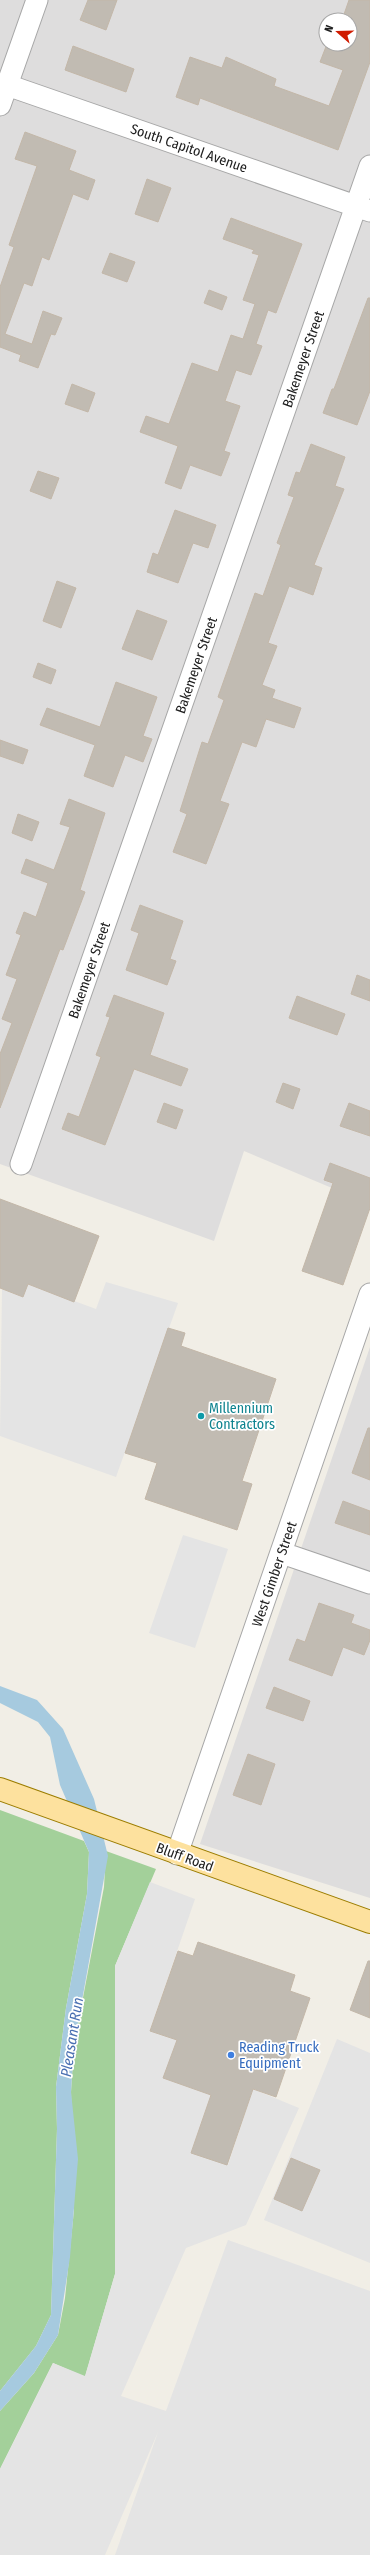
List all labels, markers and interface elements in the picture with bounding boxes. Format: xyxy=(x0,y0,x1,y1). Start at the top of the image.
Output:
north arrow xyxy=(318,12,358,52)
text: N xyxy=(322,23,336,34)
street label: South Capitol Avenue xyxy=(128,120,250,176)
street label: Bakemeyer Street xyxy=(279,308,328,410)
street label: Bakemeyer Street xyxy=(172,614,221,716)
street label: Bakemeyer Street xyxy=(65,919,114,1021)
place label: Millennium Contractors xyxy=(209,1400,275,1433)
marker: Millennium Contractors xyxy=(196,1411,206,1421)
street label: West Gimber Street xyxy=(248,1519,301,1629)
street label: Bluff Road xyxy=(154,1839,216,1876)
water label: Pleasant Run xyxy=(57,1996,87,2078)
place label: Reading Truck Equipment xyxy=(239,2039,320,2072)
marker: Reading Truck Equipment xyxy=(226,2050,236,2060)

